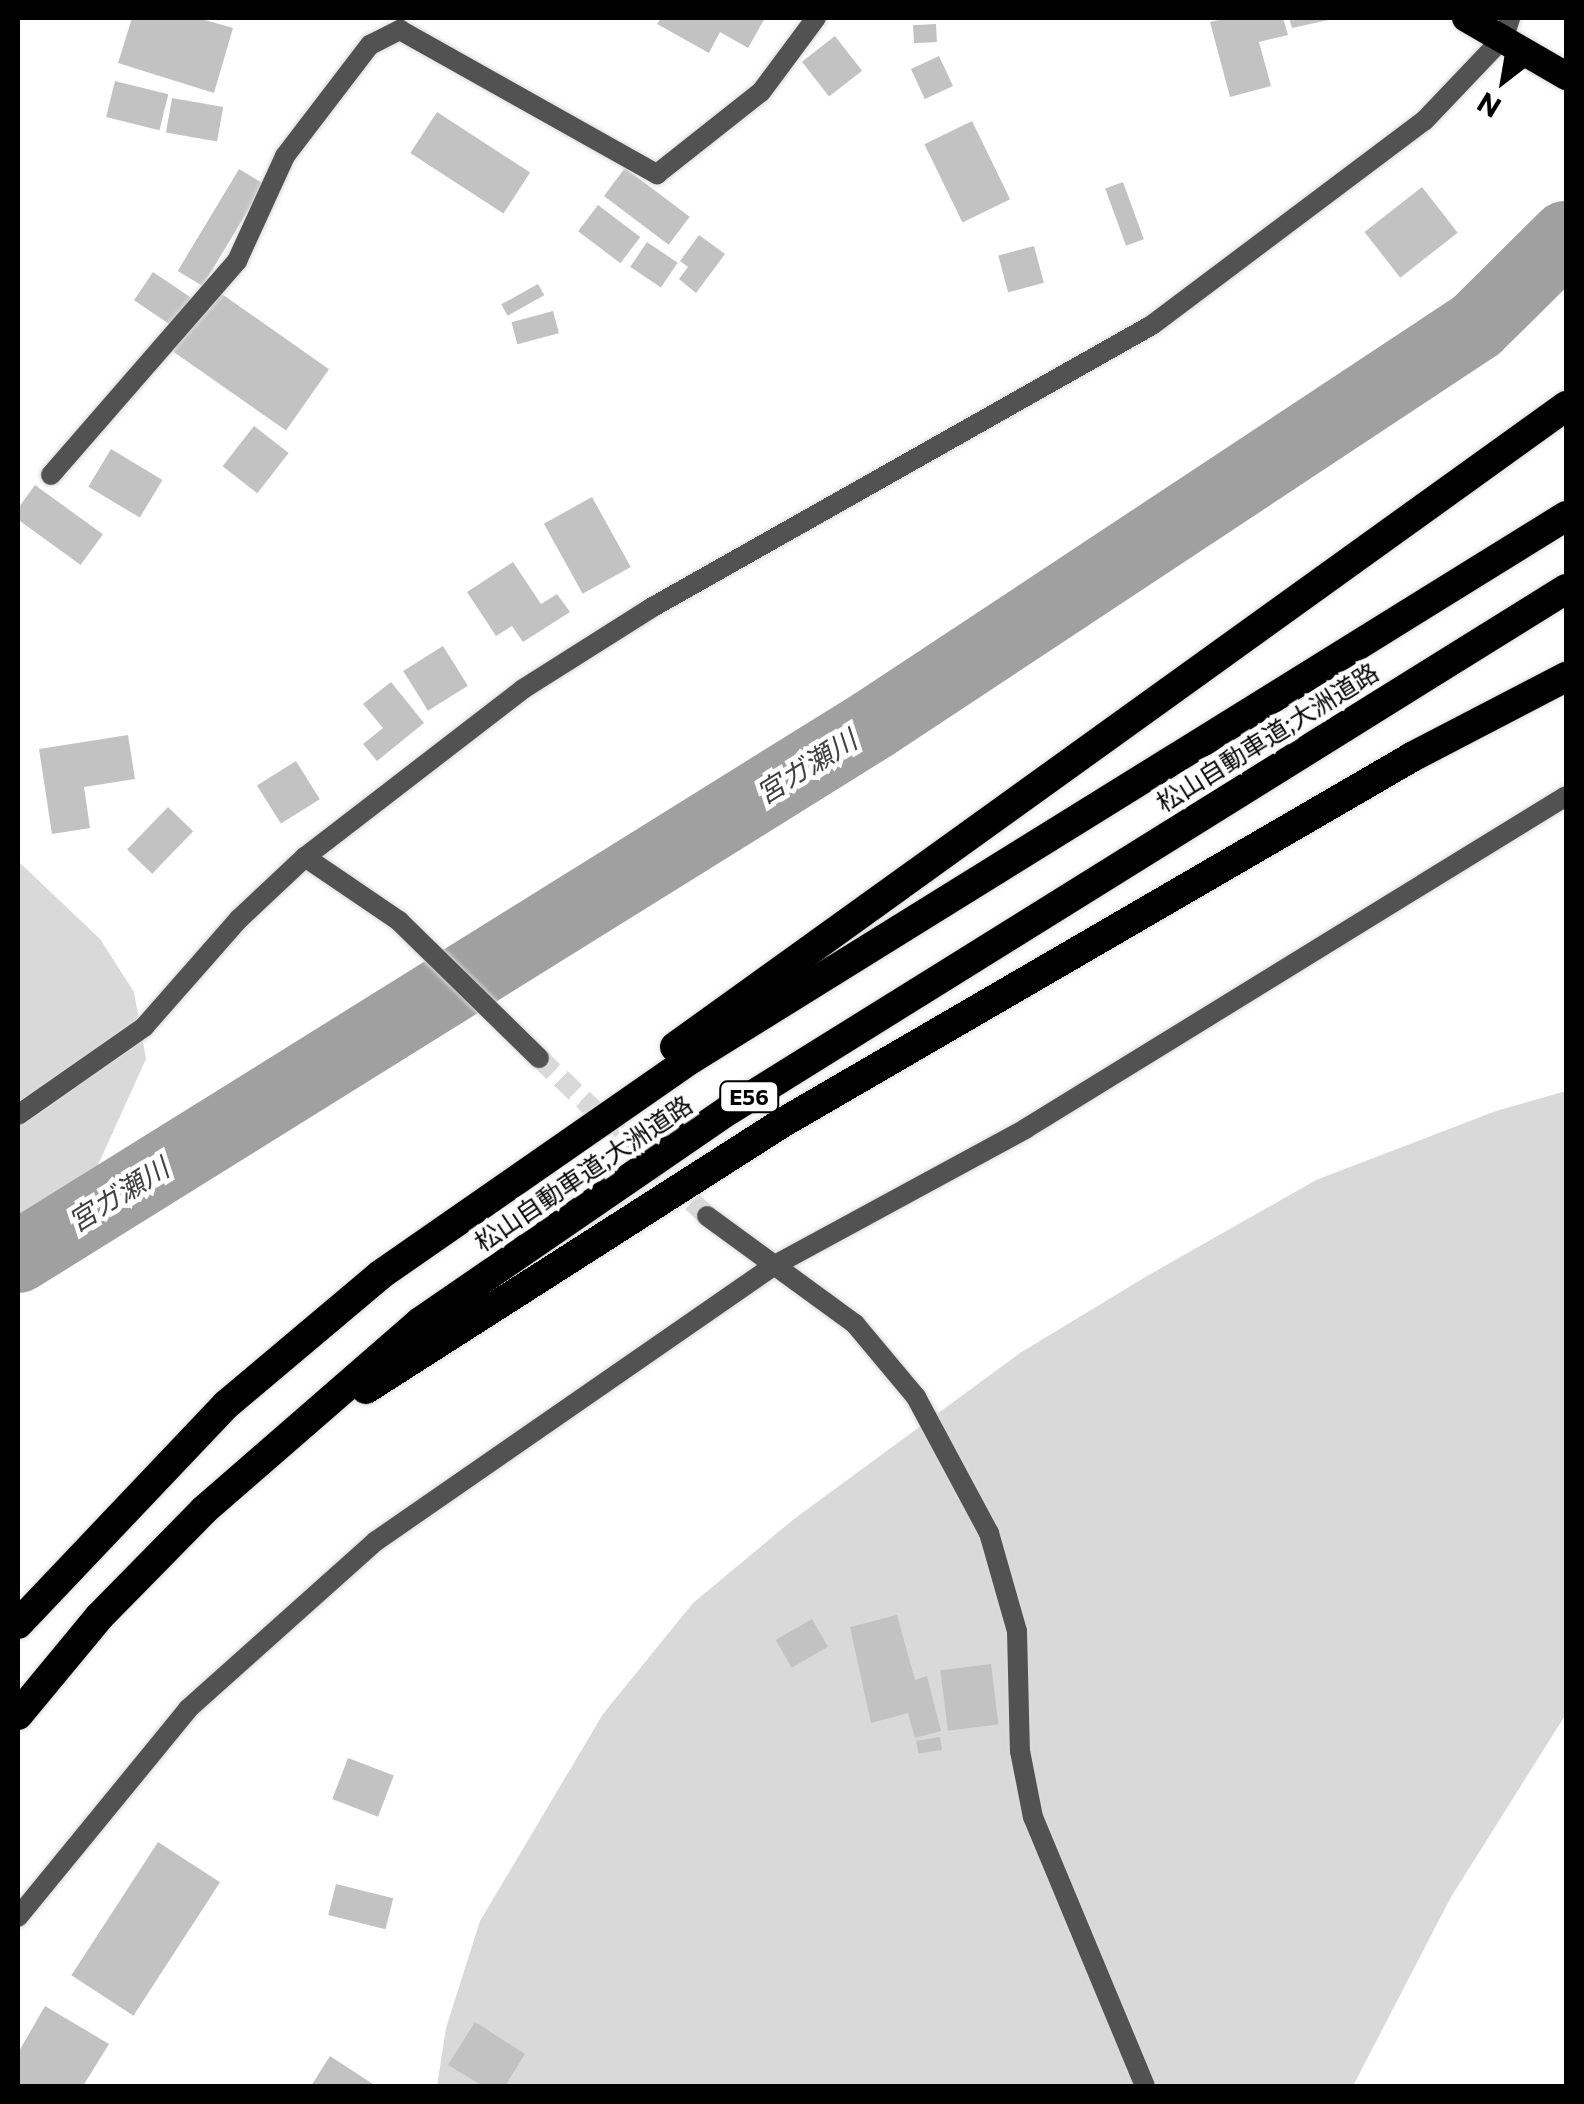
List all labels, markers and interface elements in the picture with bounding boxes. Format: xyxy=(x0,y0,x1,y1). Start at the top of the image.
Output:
north arrow xyxy=(1454,30,1554,130)
text: N xyxy=(1471,86,1506,126)
street label: 松山自動車道;大洲道路 xyxy=(1151,656,1383,818)
water label: 宮ガ瀬川 xyxy=(750,722,862,810)
road number: E56 xyxy=(719,1080,779,1114)
street label: 松山自動車道;大洲道路 xyxy=(469,1089,697,1257)
water label: 宮ガ瀬川 xyxy=(62,1150,174,1238)

